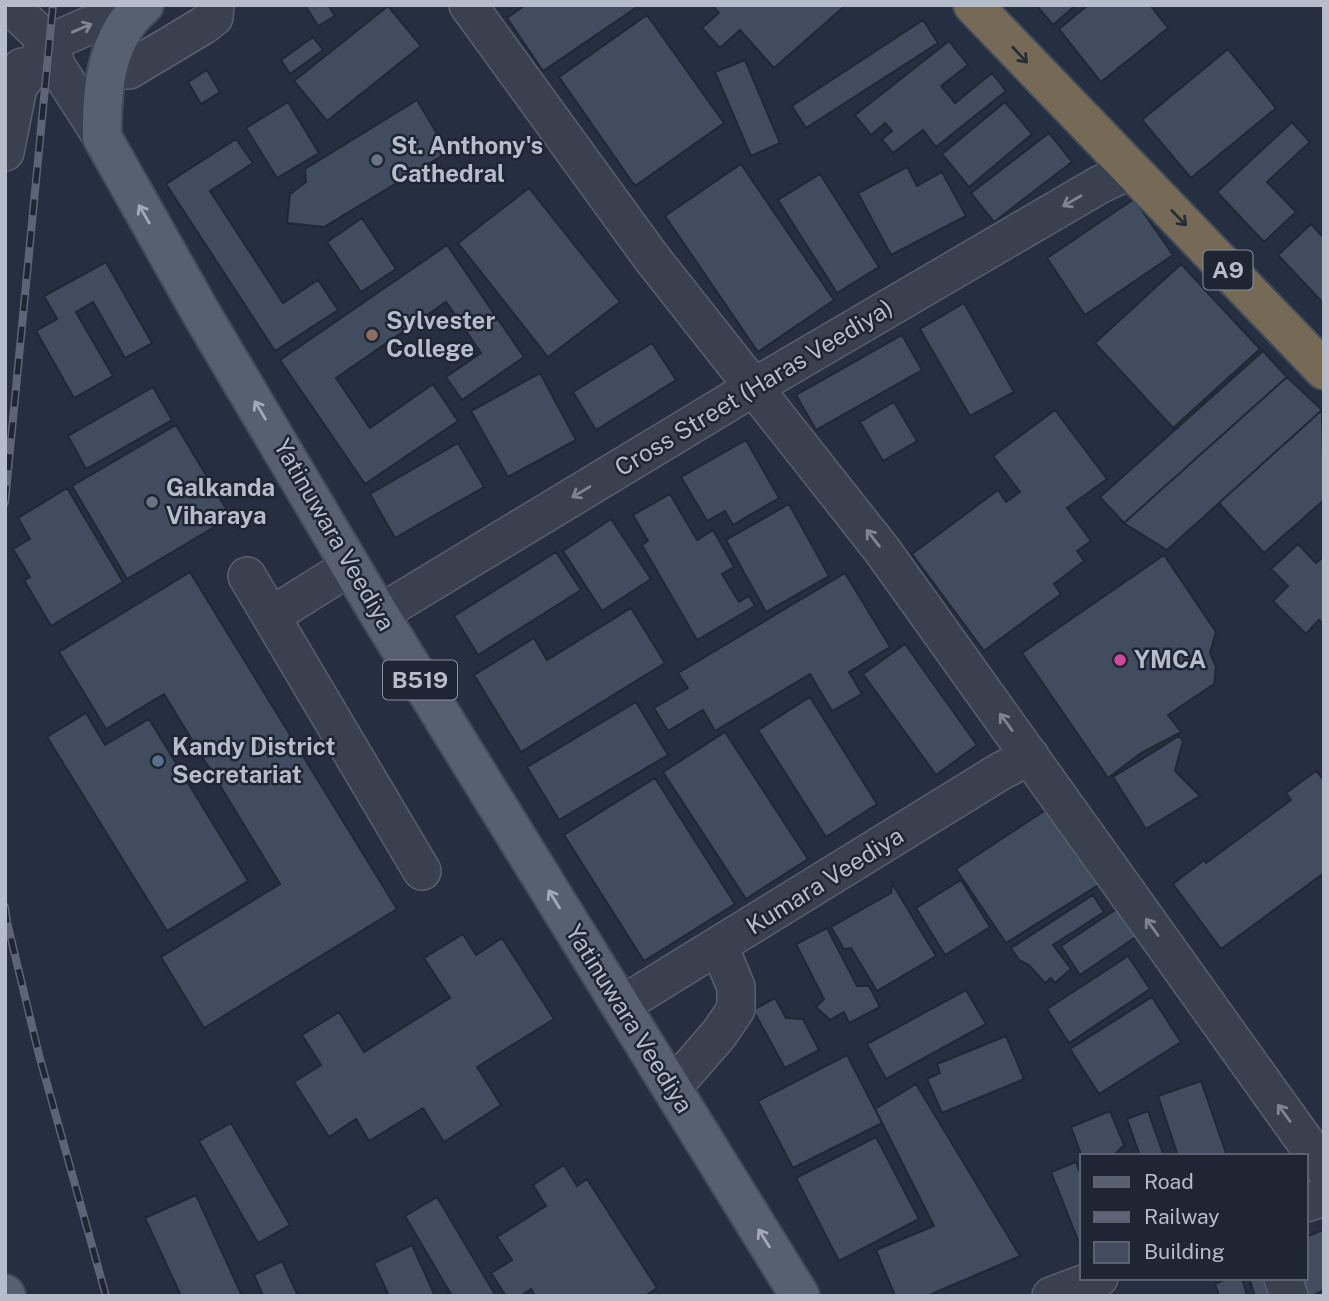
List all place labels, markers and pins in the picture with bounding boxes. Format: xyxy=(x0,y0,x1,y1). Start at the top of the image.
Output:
place label: St. Anthony's Cathedral xyxy=(391,131,543,187)
marker: St. Anthony's Cathedral xyxy=(369,152,385,168)
place label: Sylvester College xyxy=(386,306,495,362)
marker: Sylvester College xyxy=(364,327,380,343)
place label: Galkanda Viharaya xyxy=(166,473,275,529)
marker: Galkanda Viharaya xyxy=(144,494,160,510)
place label: YMCA xyxy=(1134,645,1206,673)
marker: YMCA xyxy=(1112,652,1128,668)
place label: Kandy District Secretariat xyxy=(172,732,335,788)
marker: Kandy District Secretariat xyxy=(150,753,166,769)

